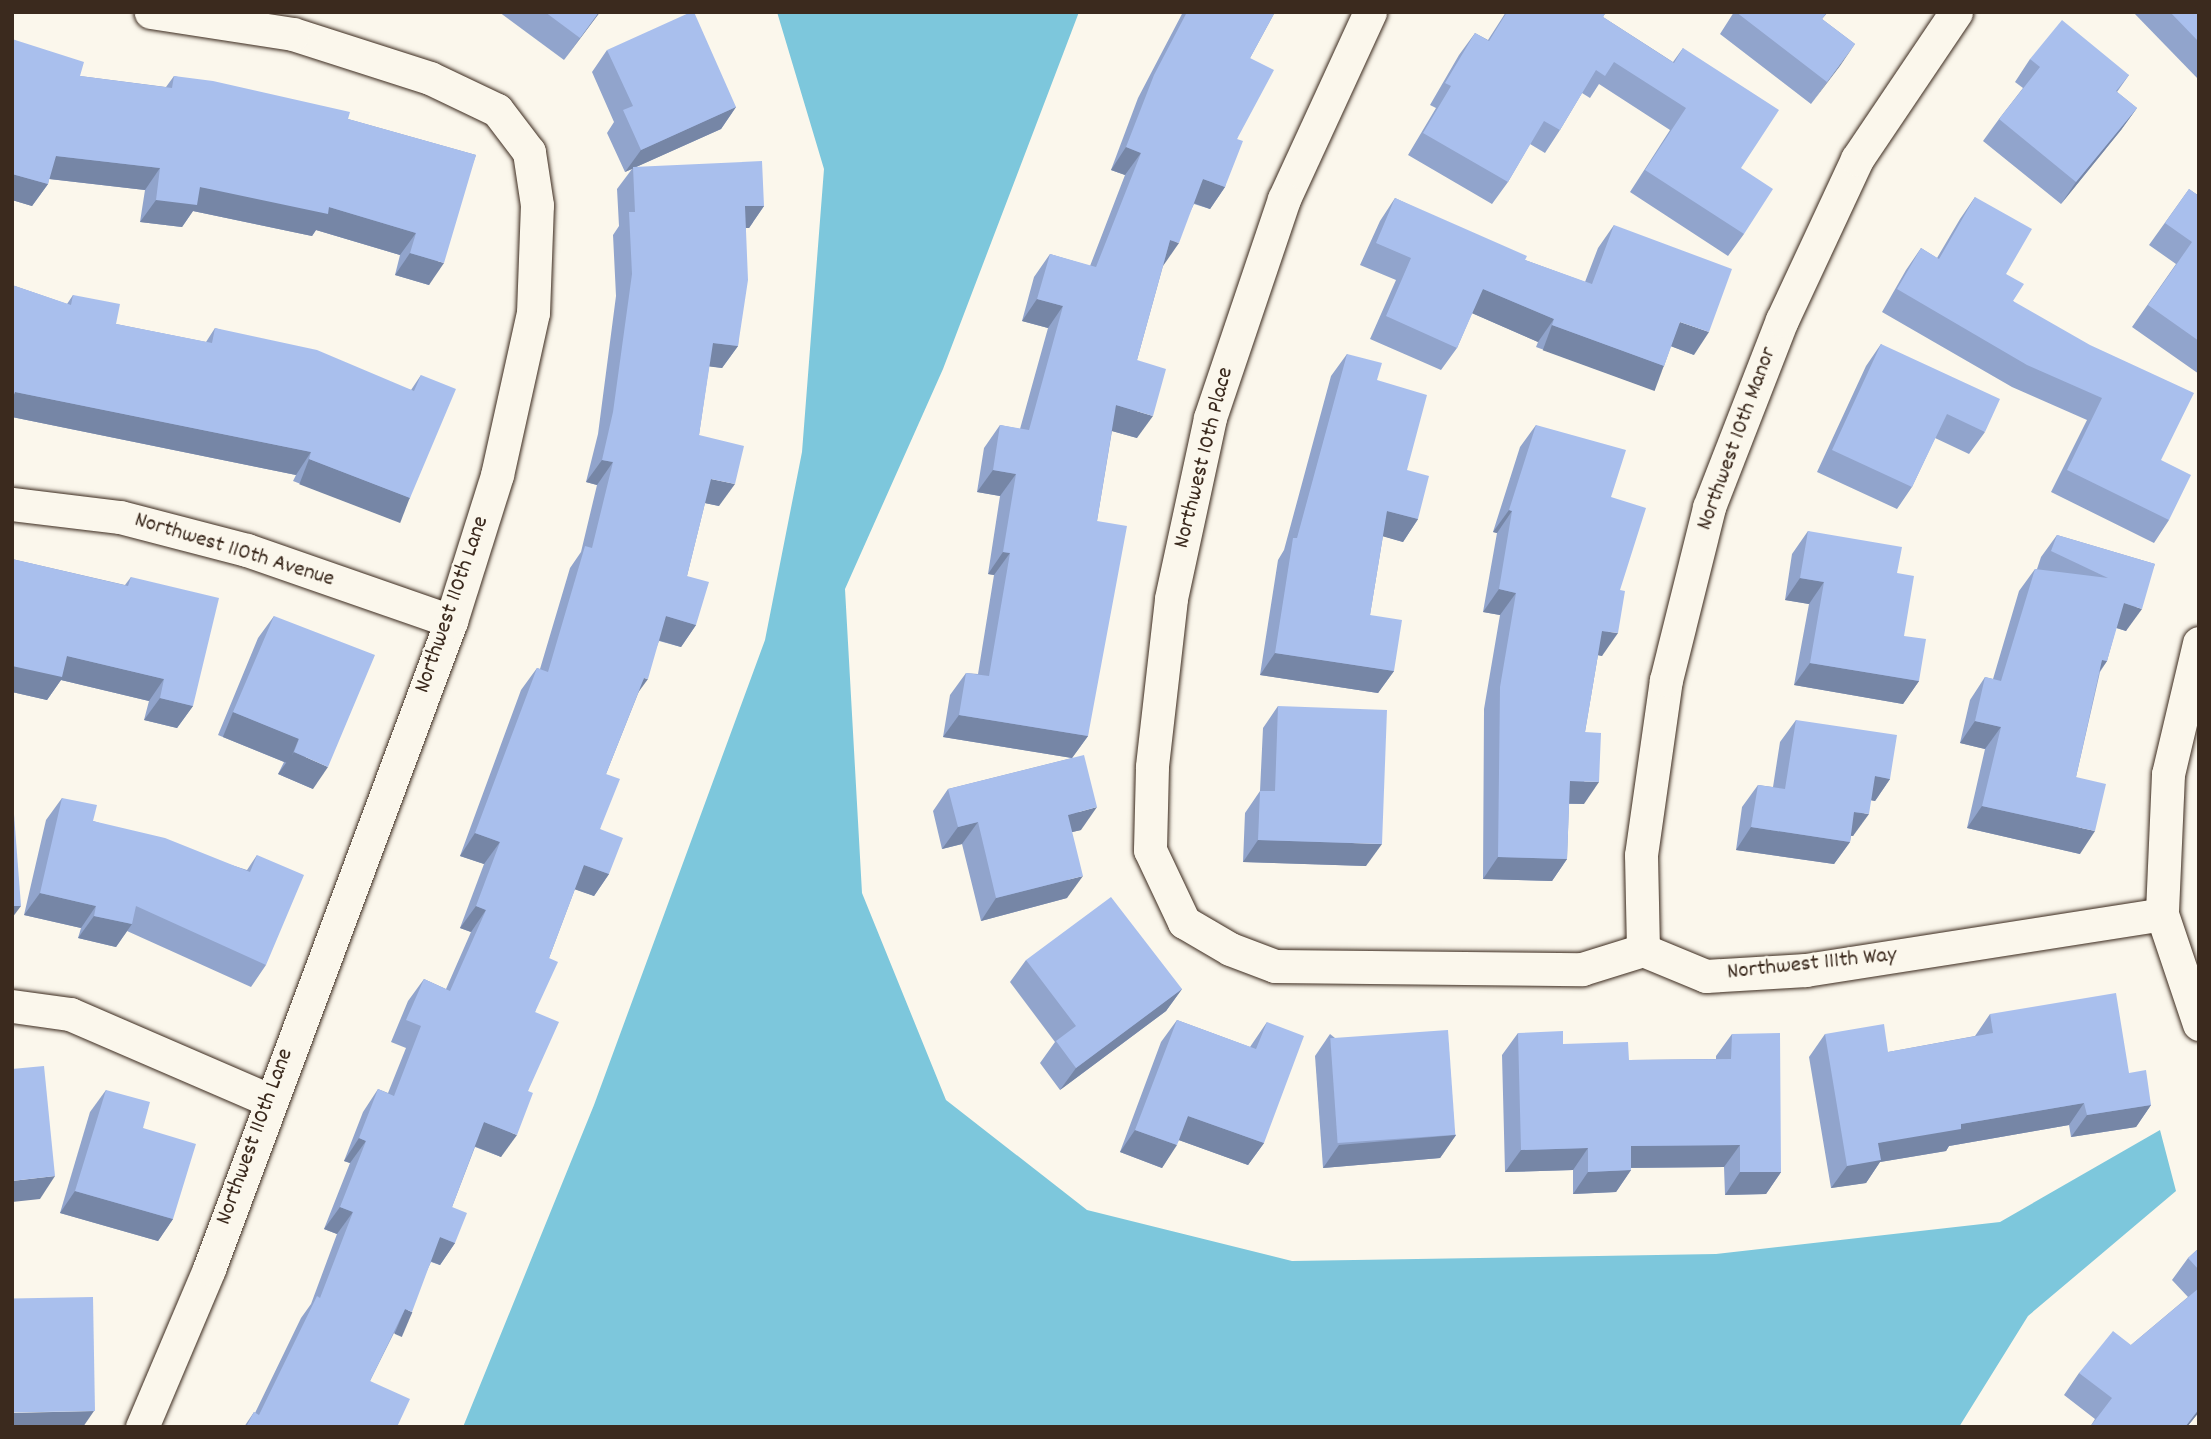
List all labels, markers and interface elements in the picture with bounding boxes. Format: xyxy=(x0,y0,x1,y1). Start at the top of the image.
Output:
street label: Northwest 10th Manor xyxy=(1692,344,1784,534)
street label: Northwest 10th Place xyxy=(1169,365,1241,551)
street label: Northwest 110th Avenue xyxy=(131,507,337,595)
street label: Northwest 110th Lane xyxy=(410,513,496,697)
street label: Northwest 111th Way xyxy=(1726,942,1898,988)
street label: Northwest 110th Lane xyxy=(211,1045,301,1229)

